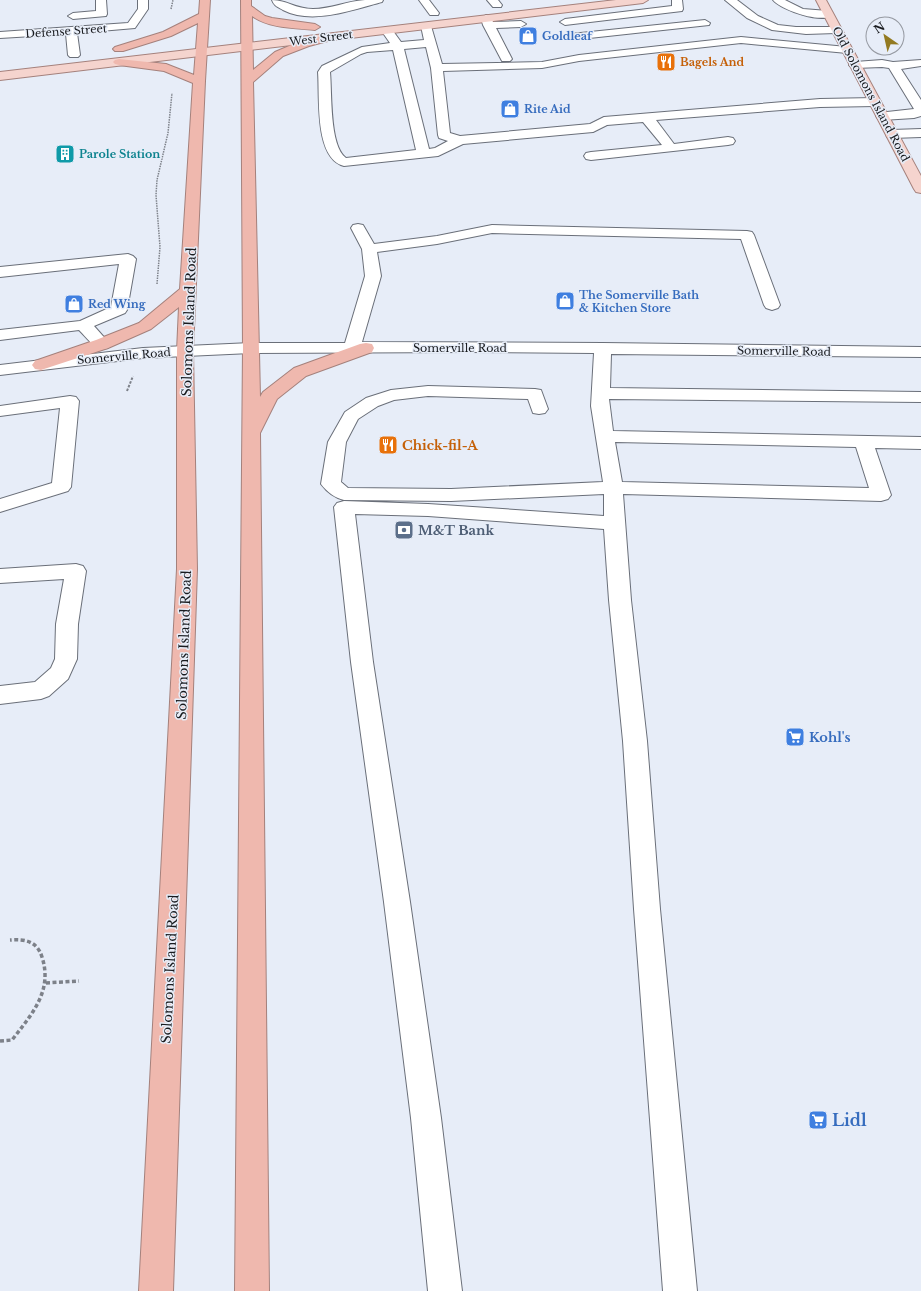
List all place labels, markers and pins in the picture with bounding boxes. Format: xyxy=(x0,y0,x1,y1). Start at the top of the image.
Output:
shop icon: Goldleaf xyxy=(517,25,539,47)
place label: Goldleaf xyxy=(542,29,593,43)
restaurant icon: Bagels And xyxy=(655,51,677,73)
place label: Bagels And xyxy=(680,55,745,69)
shop icon: Rite Aid xyxy=(499,98,521,120)
place label: Rite Aid xyxy=(524,102,571,116)
building icon: Parole Station xyxy=(54,143,76,165)
place label: Parole Station xyxy=(79,147,160,161)
place label: The Somerville Bath & Kitchen Store xyxy=(579,288,699,315)
shop icon: The Somerville Bath & Kitchen Store xyxy=(554,290,576,312)
shop icon: Red Wing xyxy=(63,293,85,315)
place label: Red Wing xyxy=(88,297,146,311)
restaurant icon: Chick-fil-A xyxy=(377,434,399,456)
place label: Chick-fil-A xyxy=(402,437,478,454)
bank icon: M&T Bank xyxy=(393,519,415,541)
place label: M&T Bank xyxy=(418,522,494,539)
supermarket icon: Kohl's xyxy=(784,726,806,748)
place label: Kohl's xyxy=(809,729,850,746)
supermarket icon: Lidl xyxy=(807,1109,829,1131)
place label: Lidl xyxy=(832,1110,867,1130)

